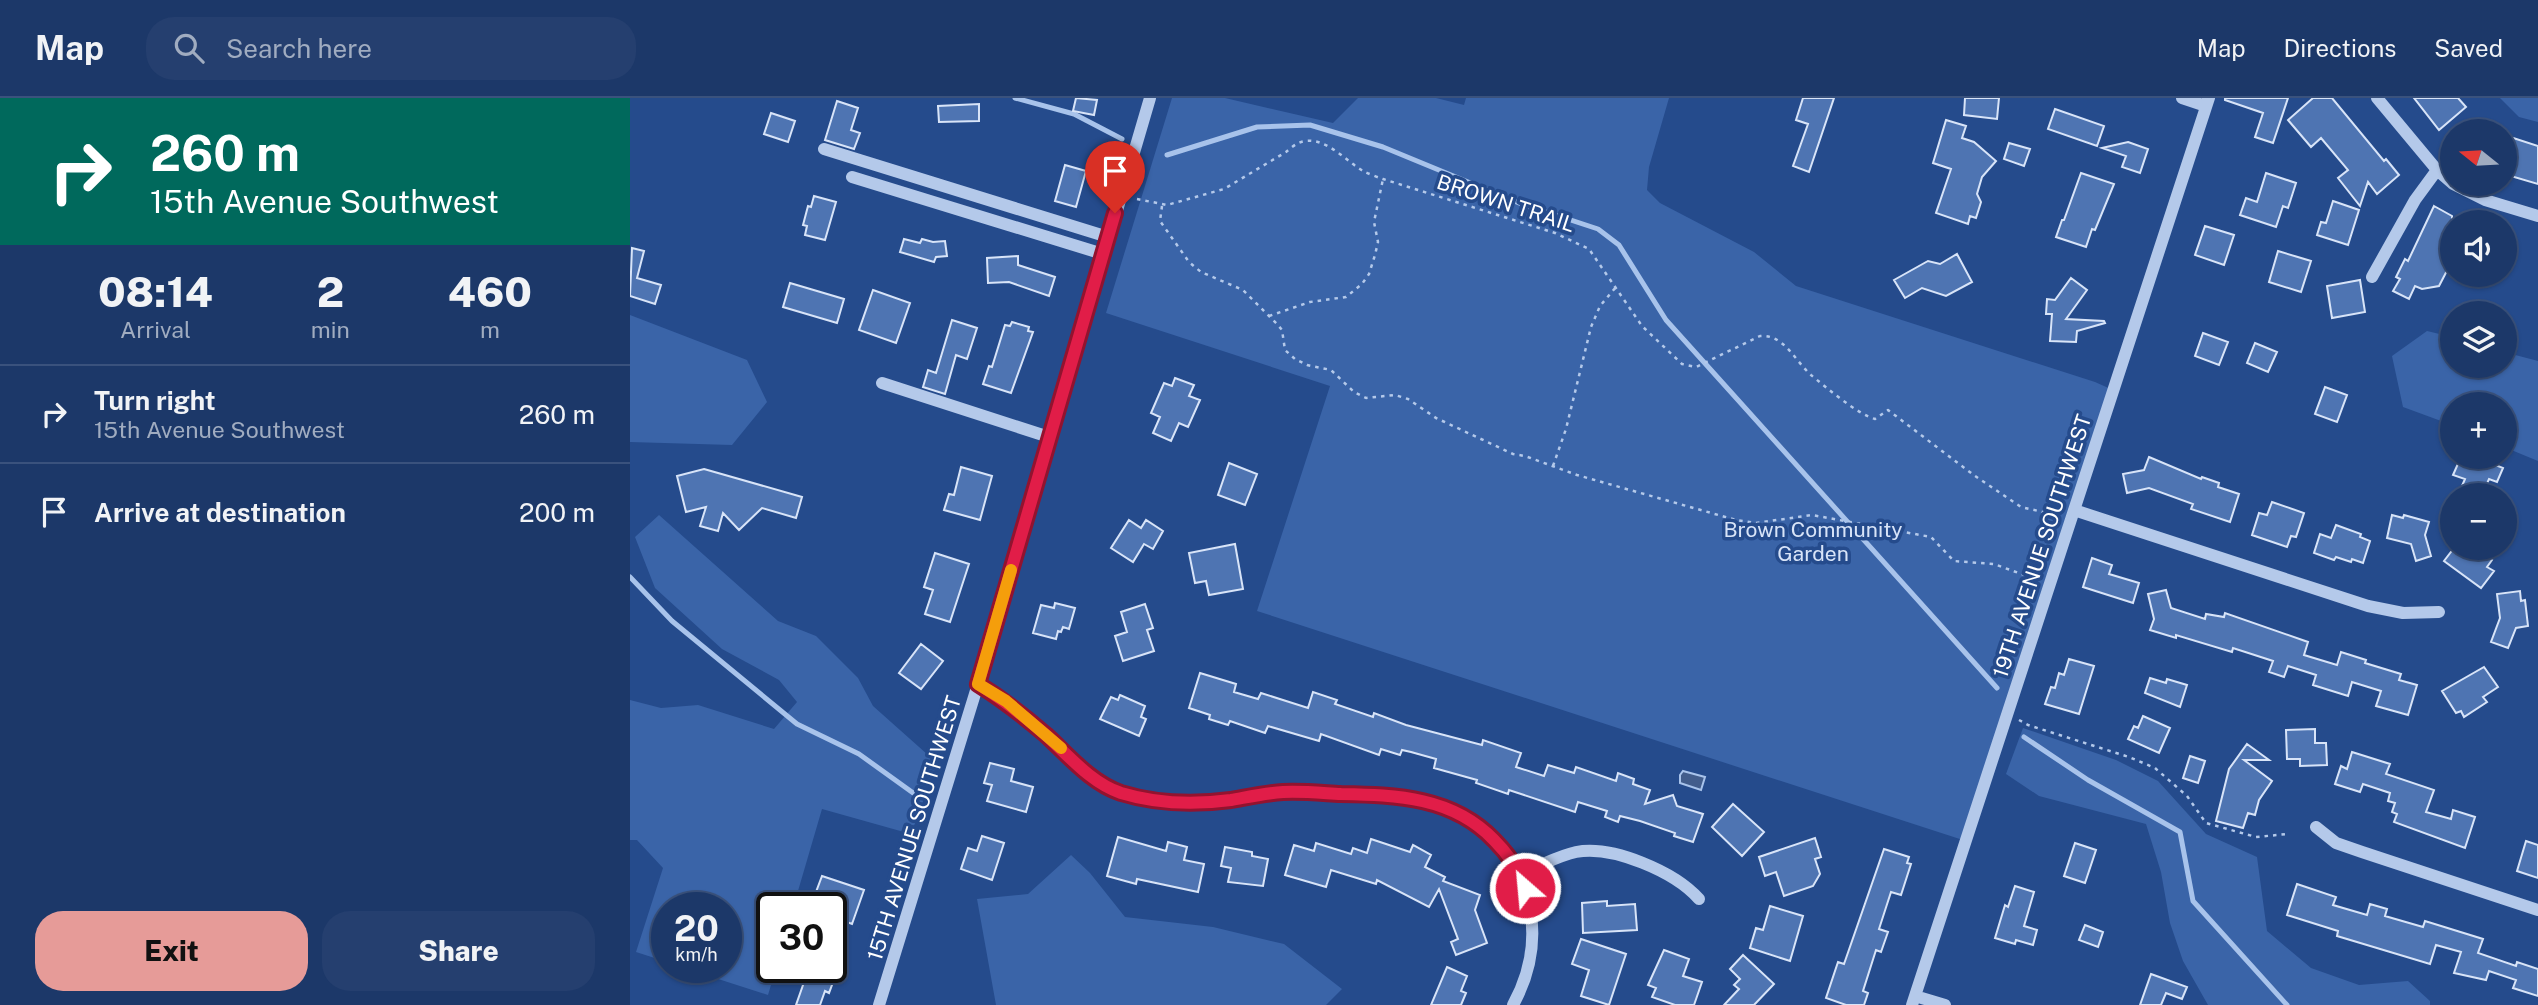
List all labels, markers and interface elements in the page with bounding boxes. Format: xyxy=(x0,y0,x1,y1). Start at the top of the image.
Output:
search box xyxy=(146,17,636,80)
text: Map xyxy=(35,29,104,67)
icon: search xyxy=(170,29,208,67)
text: Search here xyxy=(226,33,372,64)
text: Map xyxy=(2197,34,2246,62)
text: Directions xyxy=(2284,34,2396,62)
text: Saved xyxy=(2434,34,2503,62)
north arrow xyxy=(2440,119,2516,196)
map controls xyxy=(2440,119,2517,560)
text: 260 m xyxy=(150,124,300,182)
icon: right xyxy=(35,126,126,217)
pin xyxy=(1085,141,1145,213)
icon: arrive xyxy=(1096,152,1134,190)
street label: BROWN TRAIL xyxy=(1434,169,1578,237)
text: 15th Avenue Southwest xyxy=(150,183,499,220)
button: sound xyxy=(2440,210,2517,287)
text: 08:14 xyxy=(98,267,213,316)
text: 2 xyxy=(317,267,344,316)
text: 460 xyxy=(448,267,532,316)
button: layers xyxy=(2440,301,2517,378)
text: Arrival xyxy=(120,316,191,343)
text: min xyxy=(311,316,350,343)
text: m xyxy=(480,316,500,343)
text: Turn right xyxy=(94,385,216,416)
button: + xyxy=(2440,392,2517,469)
icon: right xyxy=(35,395,73,433)
text: 260 m xyxy=(519,399,595,430)
street label: 19TH AVENUE SOUTHWEST xyxy=(1988,411,2096,681)
text: 15th Avenue Southwest xyxy=(94,416,345,443)
button: − xyxy=(2440,483,2517,560)
icon: arrive xyxy=(35,493,73,531)
text: Arrive at destination xyxy=(94,497,346,528)
text: 200 m xyxy=(519,497,595,528)
park label: Brown Community Garden xyxy=(1723,517,1903,566)
street label: 15TH AVENUE SOUTHWEST xyxy=(862,693,966,963)
position arrow xyxy=(1488,851,1562,925)
speed limit sign: 30 xyxy=(756,892,847,983)
text: 20 xyxy=(674,908,719,949)
button: Exit xyxy=(35,911,308,991)
button: Share xyxy=(322,911,595,991)
text: km/h xyxy=(675,944,718,965)

